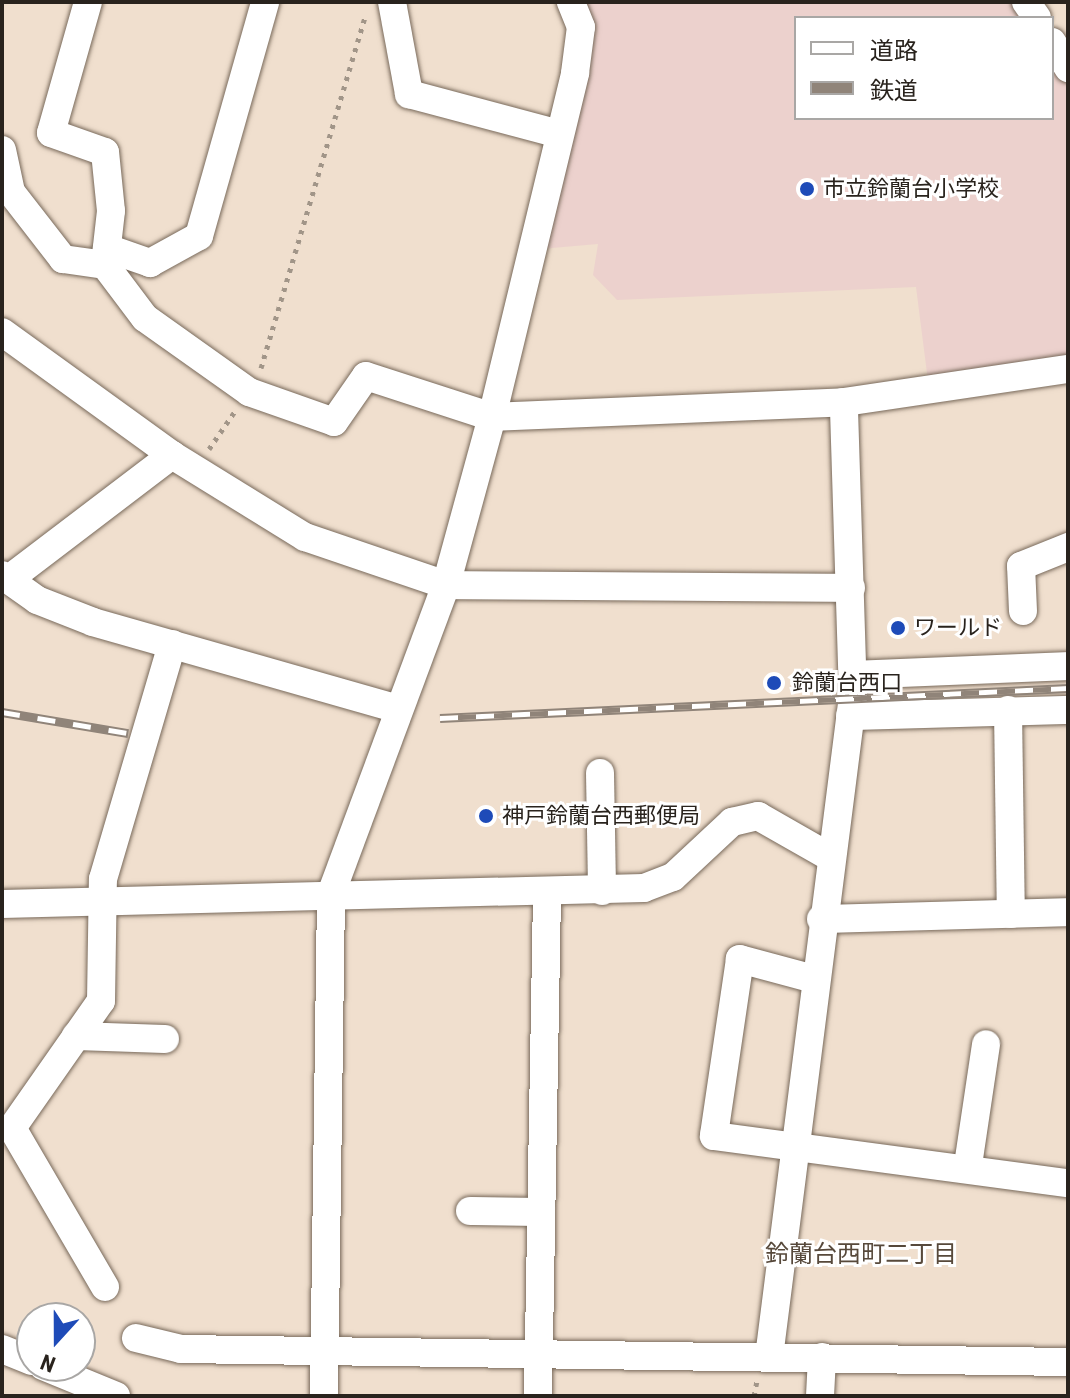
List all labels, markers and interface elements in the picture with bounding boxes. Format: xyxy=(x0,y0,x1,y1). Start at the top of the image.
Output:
legend xyxy=(794,16,1054,120)
text: 道路 xyxy=(870,37,918,65)
text: 鉄道 xyxy=(870,77,918,105)
place label: 市立鈴蘭台小学校 xyxy=(823,176,999,202)
marker: 市立鈴蘭台小学校 xyxy=(798,180,816,198)
place label: ワールド xyxy=(914,615,1002,641)
marker: ワールド xyxy=(889,619,907,637)
place label: 鈴蘭台西口 xyxy=(792,670,902,696)
marker: 鈴蘭台西口 xyxy=(763,672,785,694)
place label: 神戸鈴蘭台西郵便局 xyxy=(502,803,700,829)
marker: 神戸鈴蘭台西郵便局 xyxy=(477,807,495,825)
district label: 鈴蘭台西町二丁目 xyxy=(765,1241,957,1269)
north arrow xyxy=(16,1302,96,1382)
text: N xyxy=(37,1349,59,1377)

